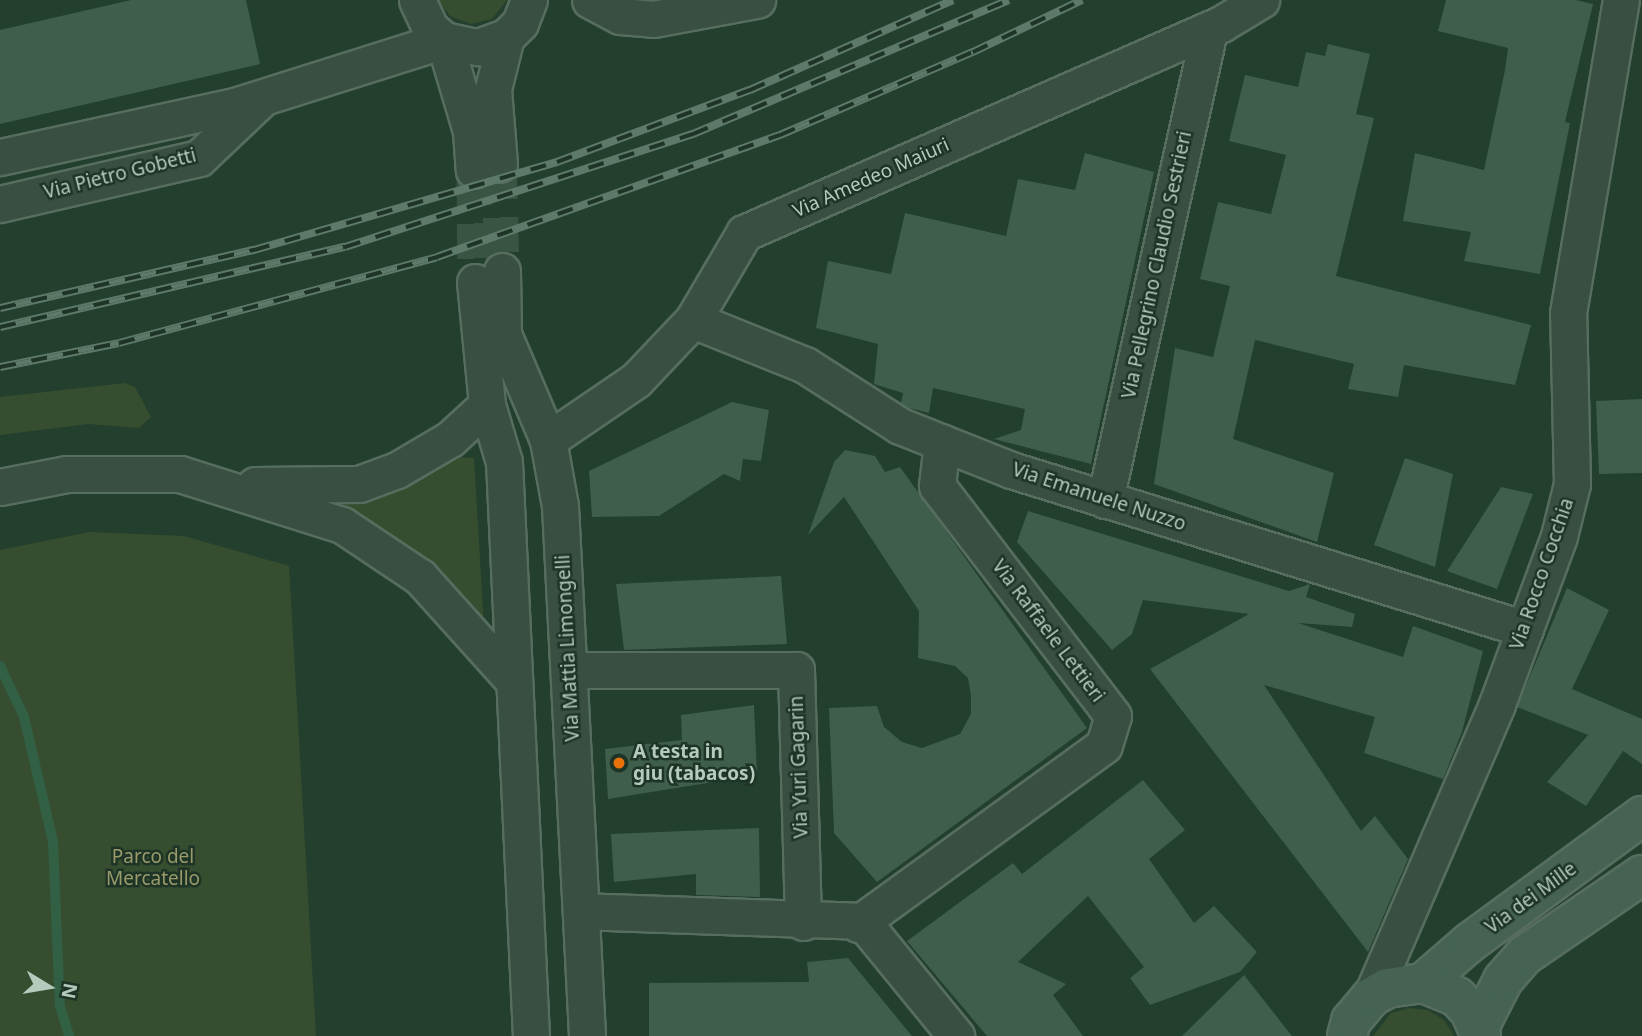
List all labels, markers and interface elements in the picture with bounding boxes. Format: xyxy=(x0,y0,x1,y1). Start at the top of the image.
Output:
street label: Via Pellegrino Claudio Sestrieri xyxy=(1117,129,1197,401)
street label: Via Amedeo Maiuri xyxy=(789,133,953,223)
street label: Via Pietro Gobetti xyxy=(41,144,199,204)
street label: Via Emanuele Nuzzo xyxy=(1009,458,1189,536)
street label: Via Rocco Cocchia xyxy=(1505,495,1579,653)
street label: Via Mattia Limongelli xyxy=(552,554,584,742)
street label: Via Raffaele Lettieri xyxy=(987,555,1109,707)
street label: Via Yuri Gagarin xyxy=(785,695,813,839)
place label: A testa in giu (tabacos) xyxy=(633,741,755,785)
marker: A testa in giu (tabacos) xyxy=(611,755,627,771)
park label: Parco del Mercatello xyxy=(106,846,200,890)
street label: Via dei Mille xyxy=(1481,857,1581,939)
north arrow xyxy=(14,952,84,1022)
text: N xyxy=(55,981,84,1001)

